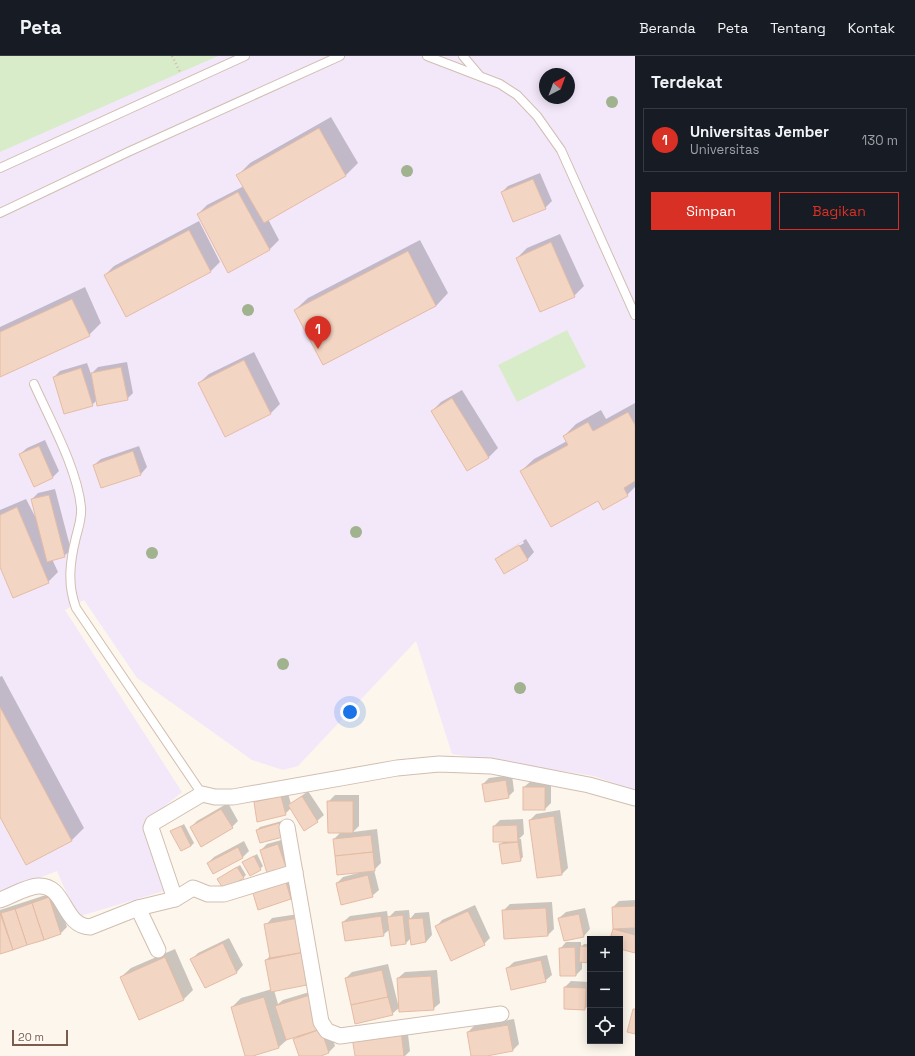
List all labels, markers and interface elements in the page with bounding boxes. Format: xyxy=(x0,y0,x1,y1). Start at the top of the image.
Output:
text: Peta xyxy=(20,15,62,40)
text: Beranda xyxy=(639,19,696,37)
text: Peta xyxy=(718,19,748,37)
text: Tentang xyxy=(770,19,826,37)
text: Kontak xyxy=(848,19,895,37)
north arrow xyxy=(539,68,575,104)
text: Terdekat xyxy=(651,71,723,93)
text: Universitas Jember xyxy=(690,122,829,141)
text: 1 xyxy=(662,132,668,149)
text: 130 m xyxy=(862,132,898,149)
text: Universitas xyxy=(690,141,759,158)
button: Simpan xyxy=(651,192,771,230)
button: Bagikan xyxy=(779,192,899,230)
pin: 1 xyxy=(305,316,331,349)
your location xyxy=(340,702,360,722)
map controls xyxy=(587,936,623,1044)
button: + xyxy=(587,936,623,972)
button: − xyxy=(587,972,623,1008)
button: locate xyxy=(587,1008,623,1044)
scale bar xyxy=(12,1028,68,1047)
text: 20 m xyxy=(18,1030,44,1044)

